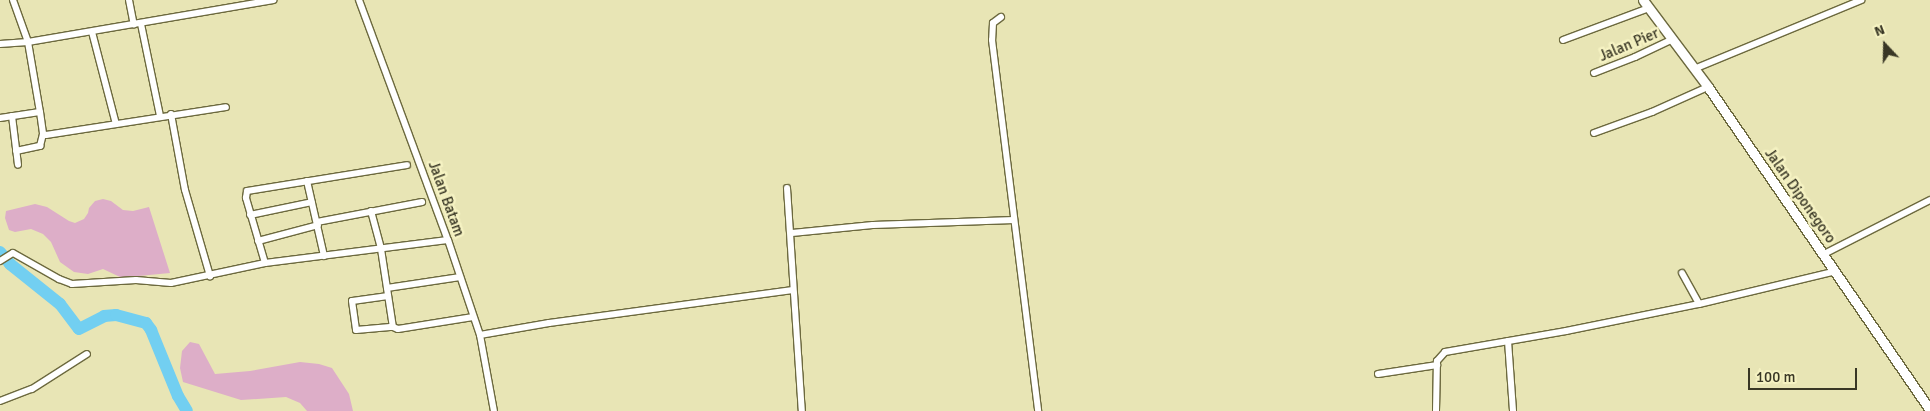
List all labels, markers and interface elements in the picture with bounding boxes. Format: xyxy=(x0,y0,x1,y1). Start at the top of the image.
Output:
north arrow xyxy=(1860,20,1910,70)
text: N xyxy=(1872,21,1887,40)
street label: Jalan Pier xyxy=(1596,24,1662,66)
street label: Jalan Diponegoro xyxy=(1761,145,1839,247)
street label: Jalan Batam xyxy=(424,159,468,239)
scale bar xyxy=(1750,358,1859,390)
text: 100 m xyxy=(1756,368,1796,386)

